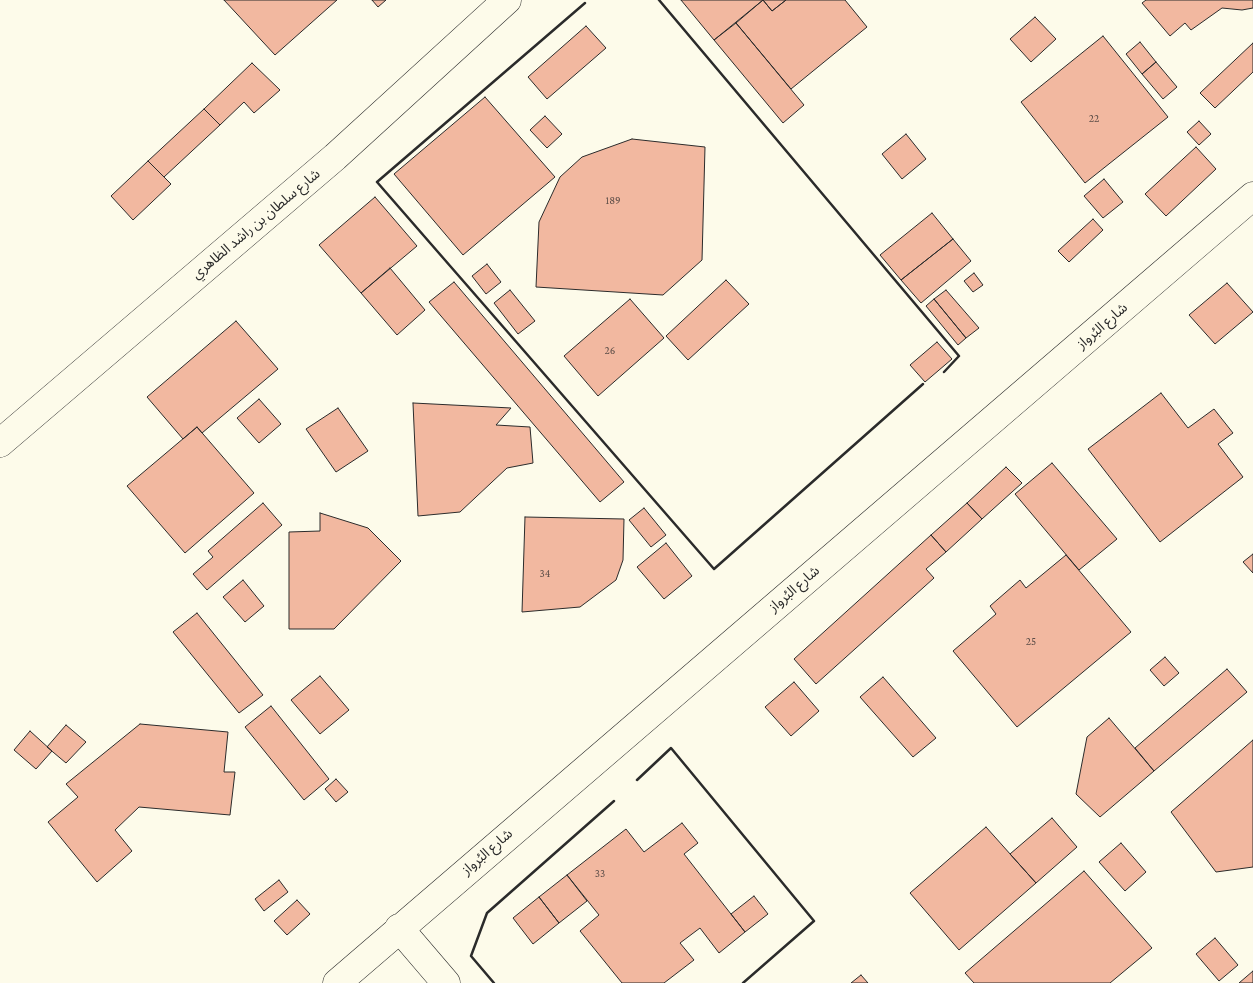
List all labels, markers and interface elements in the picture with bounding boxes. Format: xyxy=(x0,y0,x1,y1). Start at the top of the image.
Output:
house number: 22 xyxy=(1089,112,1099,126)
street label: شارع سلطان بن راشد الظاهري xyxy=(188,165,324,283)
house number: 189 xyxy=(605,194,621,208)
street label: شارع البُرواز xyxy=(1073,299,1131,353)
house number: 26 xyxy=(605,344,615,358)
street label: شارع البُرواز xyxy=(765,562,823,616)
house number: 34 xyxy=(540,567,550,581)
house number: 25 xyxy=(1026,635,1036,649)
street label: شارع البُرواز xyxy=(458,825,516,879)
house number: 33 xyxy=(595,867,605,881)

